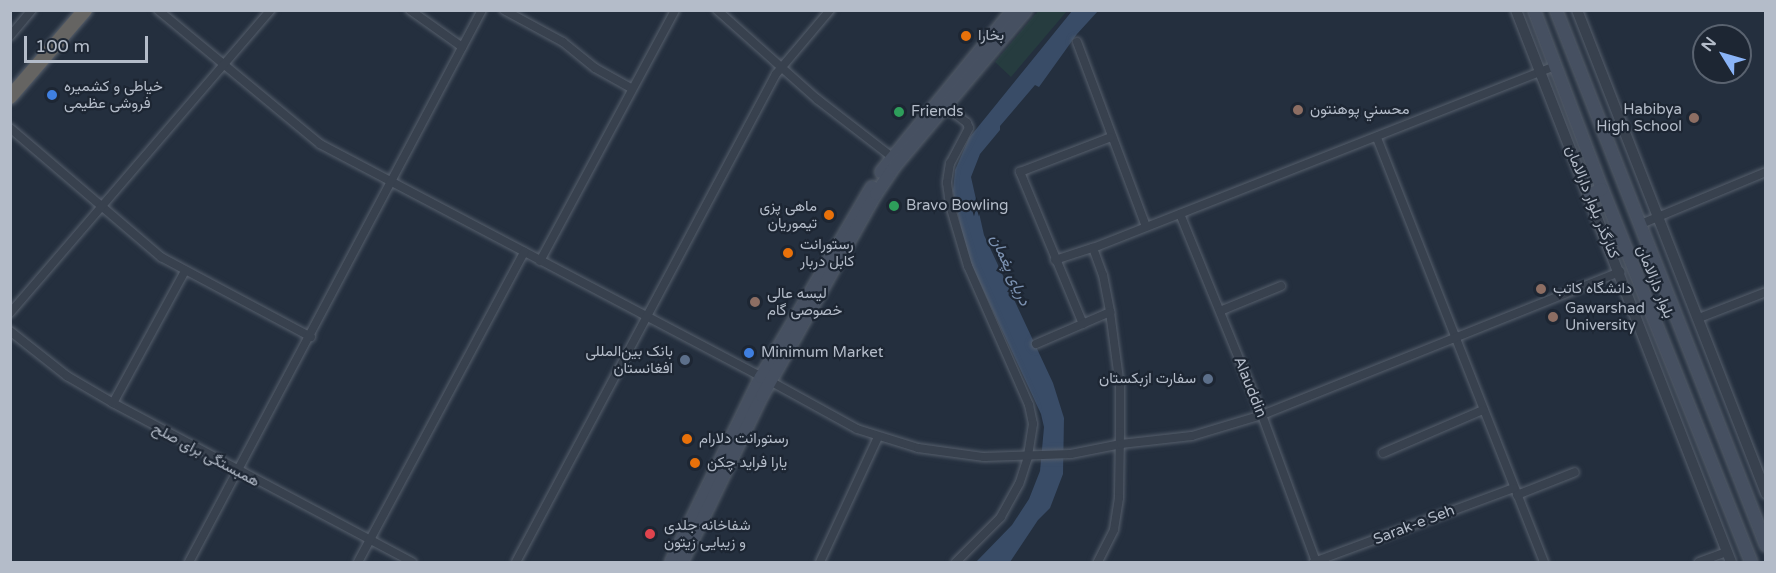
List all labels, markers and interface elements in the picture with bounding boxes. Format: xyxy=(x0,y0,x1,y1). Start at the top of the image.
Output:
scale bar xyxy=(27,24,152,62)
north arrow xyxy=(1692,24,1752,84)
place label: بخارا xyxy=(978,27,1004,45)
marker: بخارا xyxy=(959,29,973,43)
text: N xyxy=(1697,33,1721,56)
text: 100 m xyxy=(35,35,90,57)
place label: خیاطی و کشمیره فروشی عظیمی xyxy=(64,77,163,112)
marker: خیاطی و کشمیره فروشی عظیمی xyxy=(45,88,59,102)
place label: Habibya High School xyxy=(1596,100,1682,135)
place label: محسني پوهنتون xyxy=(1310,101,1409,119)
place label: Friends xyxy=(911,103,963,121)
marker: محسني پوهنتون xyxy=(1291,103,1305,117)
marker: Friends xyxy=(892,105,906,119)
marker: Habibya High School xyxy=(1687,111,1701,125)
street label: کنارگذر بلوار دارالامان xyxy=(1561,143,1623,261)
place label: ماهی پزی تیموریان xyxy=(759,197,817,232)
place label: Bravo Bowling xyxy=(906,197,1008,215)
marker: Bravo Bowling xyxy=(887,199,901,213)
marker: ماهی پزی تیموریان xyxy=(822,208,836,222)
water label: دریای پغمان xyxy=(986,231,1034,309)
place label: رستورانت کابل دربار xyxy=(800,235,854,270)
street label: بلوار دارالامان xyxy=(1632,243,1678,321)
marker: رستورانت کابل دربار xyxy=(781,246,795,260)
place label: دانشگاه کاتب xyxy=(1553,280,1632,298)
marker: دانشگاه کاتب xyxy=(1534,282,1548,296)
place label: لیسه عالی خصوصی گام xyxy=(767,284,842,319)
marker: لیسه عالی خصوصی گام xyxy=(748,295,762,309)
place label: Gawarshad University xyxy=(1565,299,1645,334)
marker: Gawarshad University xyxy=(1546,310,1560,324)
place label: بانک بین‌المللی افغانستان xyxy=(585,342,673,377)
place label: Minimum Market xyxy=(761,344,883,362)
marker: Minimum Market xyxy=(742,346,756,360)
marker: بانک بین‌المللی افغانستان xyxy=(678,353,692,367)
street label: Alauddin xyxy=(1230,354,1270,420)
place label: سفارت ازبکستان xyxy=(1099,370,1196,388)
marker: سفارت ازبکستان xyxy=(1201,372,1215,386)
street label: همبستگی برای صلح xyxy=(149,419,263,491)
place label: رستورانت دلارام xyxy=(699,430,789,448)
marker: رستورانت دلارام xyxy=(680,432,694,446)
place label: یارا فراید چکن xyxy=(707,454,787,472)
marker: یارا فراید چکن xyxy=(688,456,702,470)
street label: Sarak-e Seh xyxy=(1371,501,1457,549)
place label: شفاخانه جلدی و زیبایی زیتون xyxy=(664,516,751,551)
marker: شفاخانه جلدی و زیبایی زیتون xyxy=(641,525,659,543)

